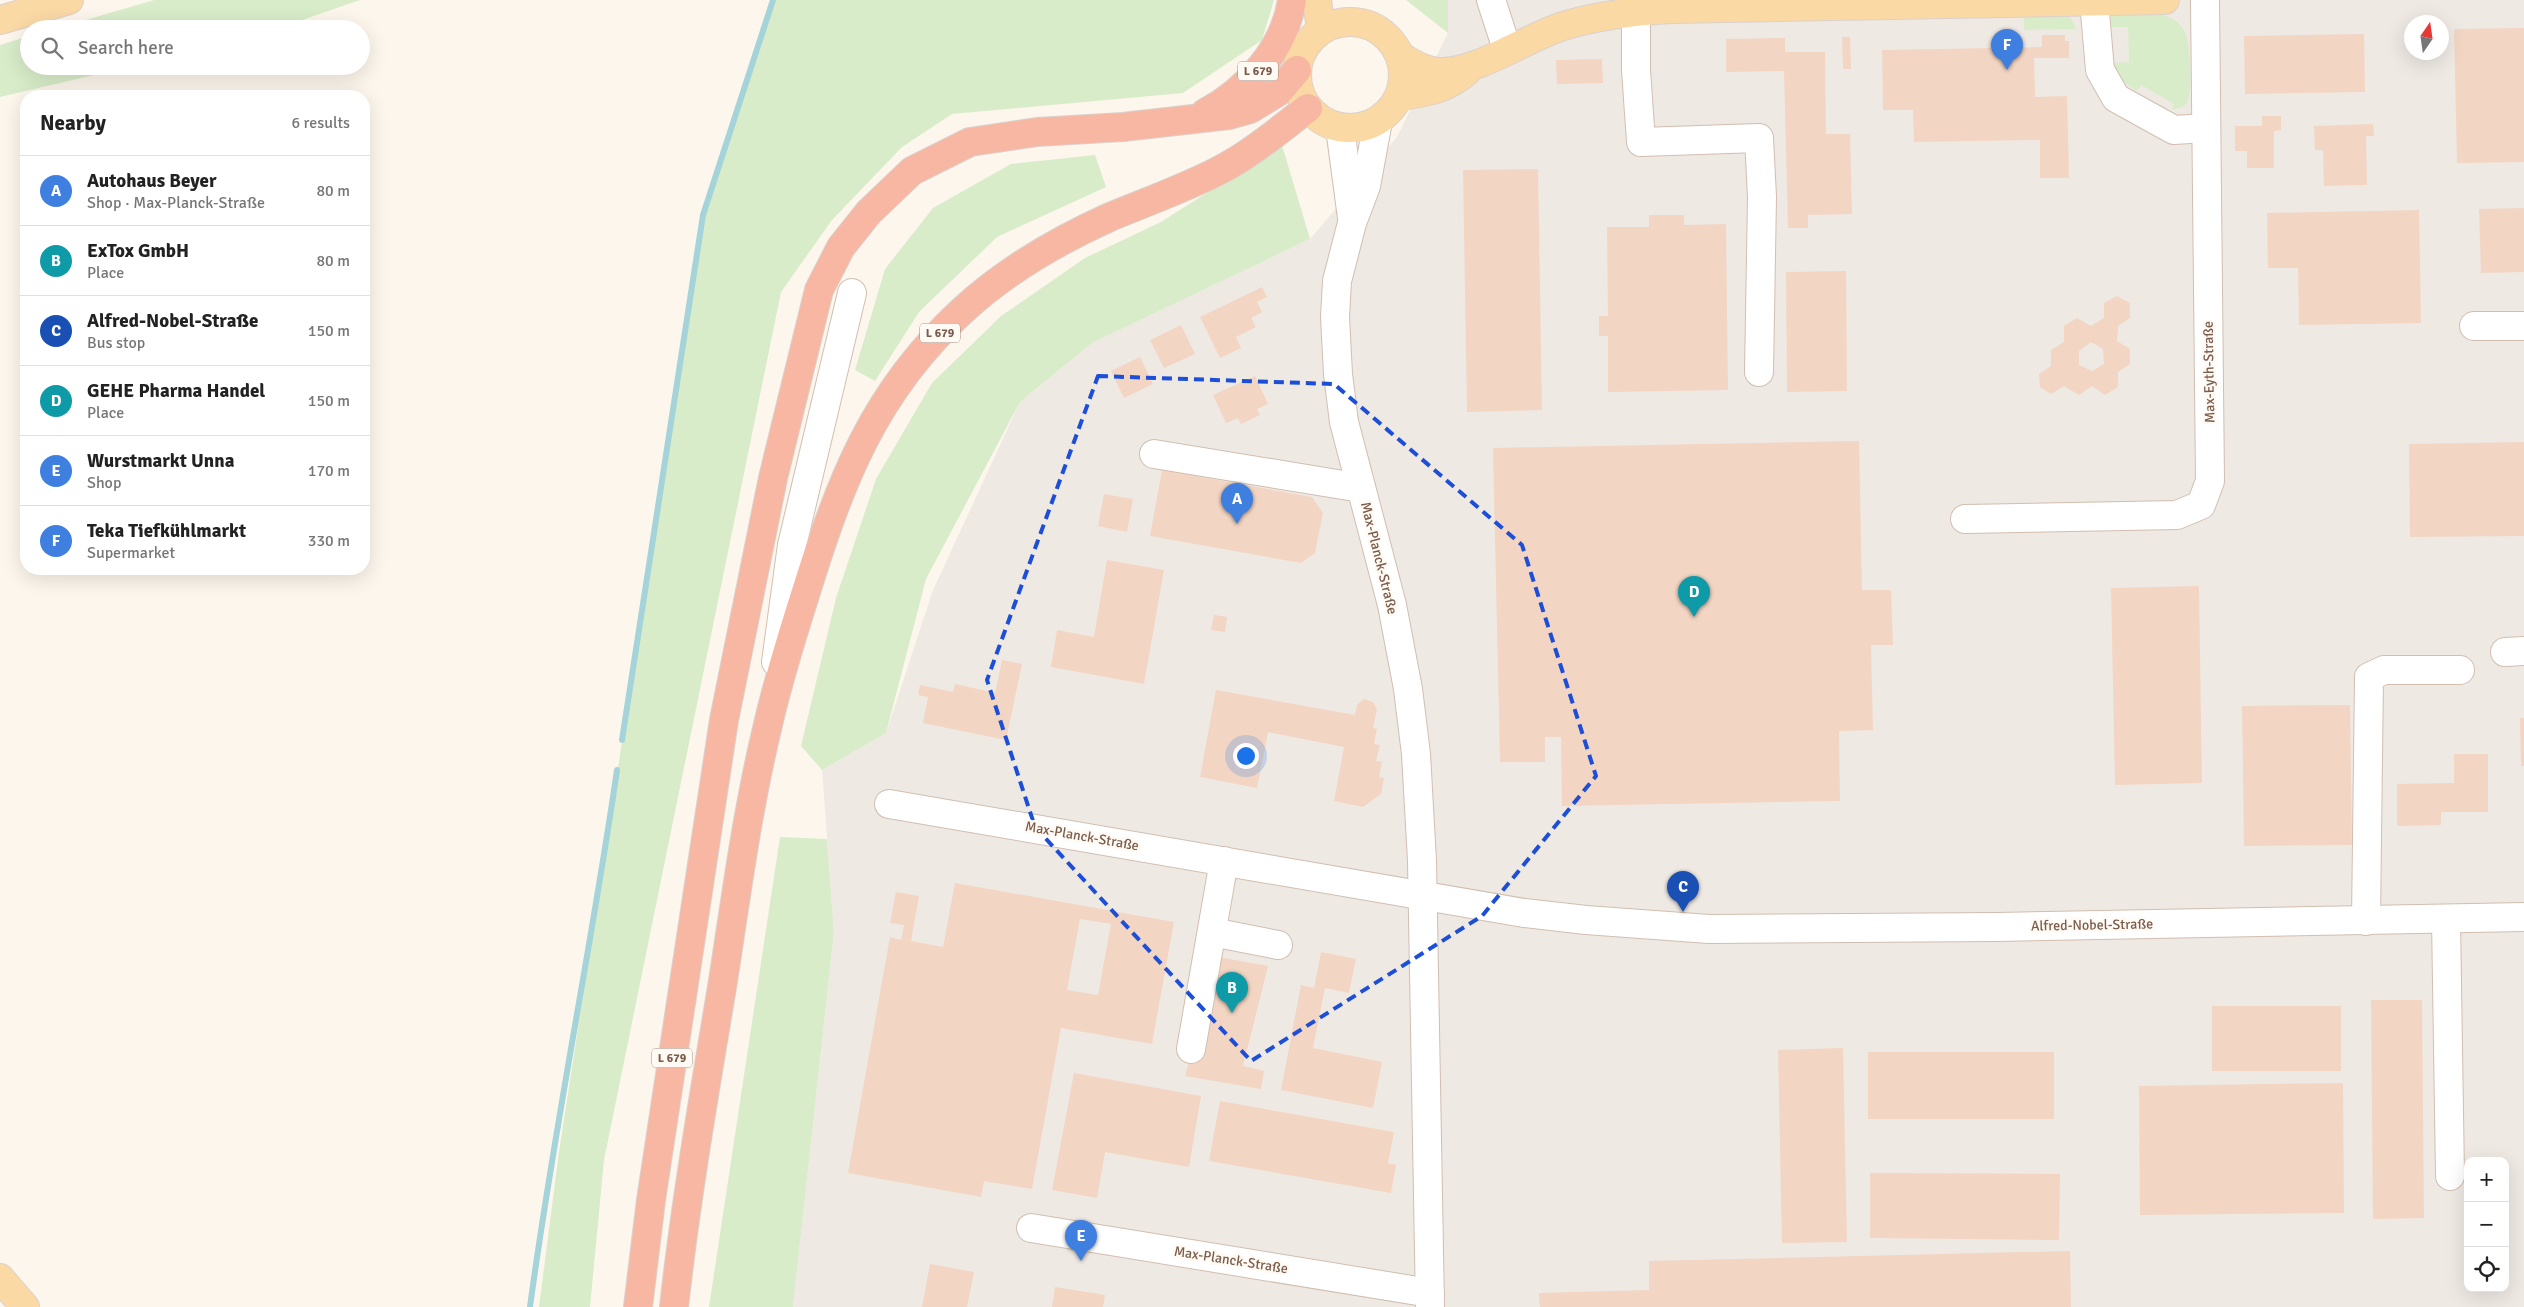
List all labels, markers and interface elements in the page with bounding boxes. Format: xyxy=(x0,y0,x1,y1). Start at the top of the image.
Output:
north arrow xyxy=(2404,15,2449,60)
search box xyxy=(20,20,370,75)
pin: F xyxy=(1991,29,2023,70)
icon: search xyxy=(38,34,66,62)
text: Search here xyxy=(78,36,174,60)
road number: L 679 xyxy=(1238,61,1278,80)
text: Nearby xyxy=(40,110,106,136)
text: 6 results xyxy=(291,113,350,133)
text: Autohaus Beyer xyxy=(87,169,216,193)
text: A xyxy=(51,181,61,201)
text: 80 m xyxy=(316,181,350,201)
text: Shop · Max-Planck-Straße xyxy=(87,193,265,213)
text: ExTox GmbH xyxy=(87,239,189,263)
text: B xyxy=(51,251,61,271)
text: 80 m xyxy=(316,251,350,271)
text: Place xyxy=(87,263,124,283)
text: Alfred-Nobel-Straße xyxy=(87,309,258,333)
text: C xyxy=(51,321,61,341)
text: 150 m xyxy=(308,321,350,341)
street label: Max-Eyth-Straße xyxy=(2200,321,2218,423)
road number: L 679 xyxy=(920,323,960,342)
text: Bus stop xyxy=(87,333,145,353)
text: GEHE Pharma Handel xyxy=(87,379,265,403)
text: D xyxy=(51,391,61,411)
text: 150 m xyxy=(308,391,350,411)
text: Place xyxy=(87,403,124,423)
text: Wurstmarkt Unna xyxy=(87,449,234,473)
text: E xyxy=(51,461,61,481)
text: 170 m xyxy=(308,461,350,481)
text: Shop xyxy=(87,473,121,493)
pin: A xyxy=(1221,483,1253,524)
street label: Max-Planck-Straße xyxy=(1357,500,1401,616)
text: Teka Tiefkühlmarkt xyxy=(87,519,246,543)
text: F xyxy=(52,531,60,551)
text: 330 m xyxy=(308,531,350,551)
text: Supermarket xyxy=(87,543,175,563)
pin: D xyxy=(1678,576,1710,617)
your location xyxy=(1233,743,1259,769)
street label: Max-Planck-Straße xyxy=(1024,818,1140,854)
pin: C xyxy=(1667,871,1699,912)
street label: Alfred-Nobel-Straße xyxy=(2031,915,2153,935)
pin: B xyxy=(1216,972,1248,1013)
road number: L 679 xyxy=(652,1048,692,1068)
map controls xyxy=(2464,1157,2509,1292)
button: + xyxy=(2464,1157,2509,1202)
button: − xyxy=(2464,1202,2509,1247)
pin: E xyxy=(1065,1220,1097,1261)
street label: Max-Planck-Straße xyxy=(1173,1243,1289,1277)
button: locate xyxy=(2464,1247,2509,1292)

